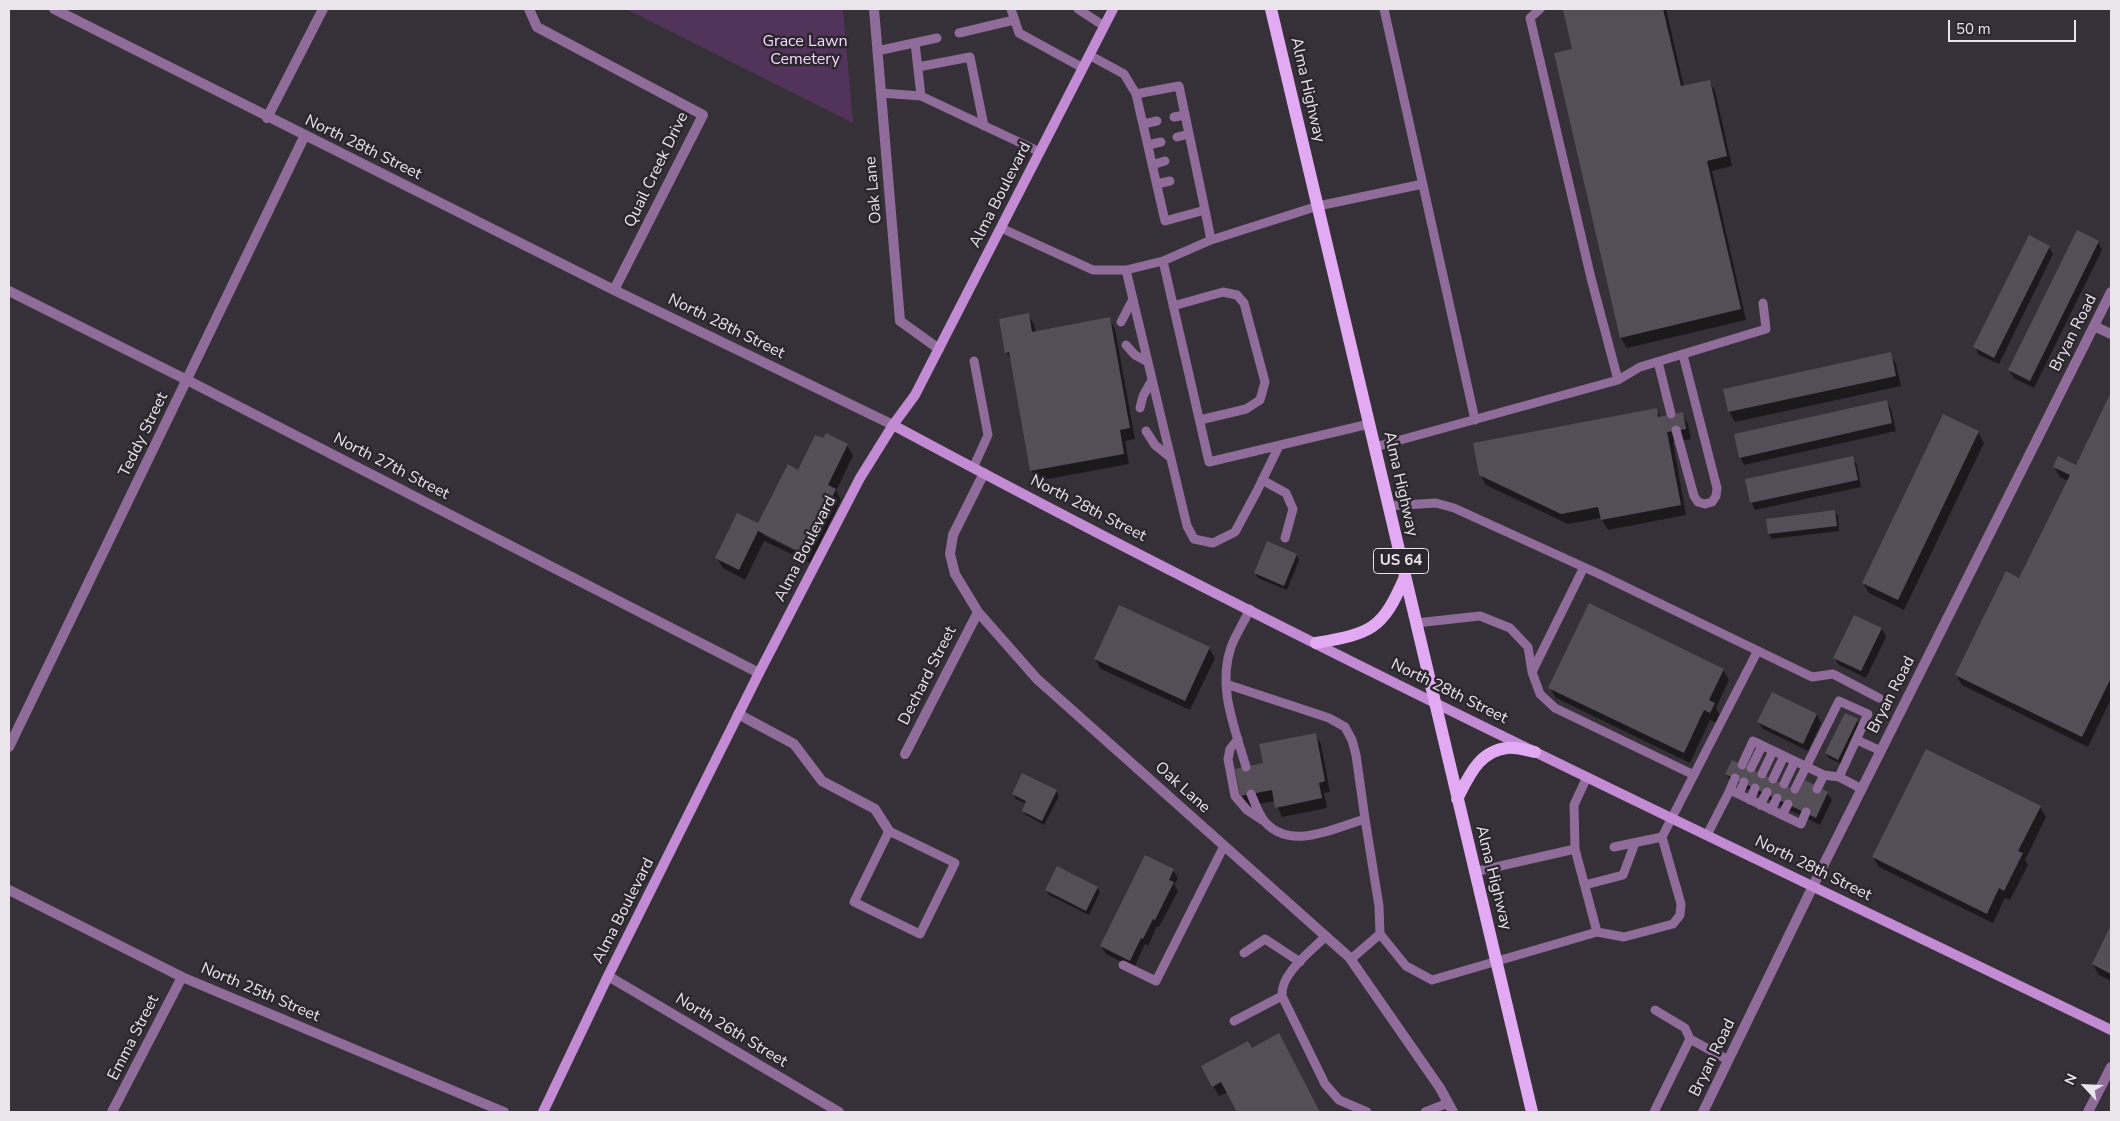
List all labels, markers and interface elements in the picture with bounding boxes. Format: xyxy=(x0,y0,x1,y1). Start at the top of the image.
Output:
scale bar xyxy=(1950,10,2078,42)
text: 50 m xyxy=(1956,19,1991,39)
park label: Grace Lawn Cemetery xyxy=(762,32,848,70)
street label: Alma Highway xyxy=(1286,36,1328,144)
street label: Quail Creek Drive xyxy=(621,109,693,231)
street label: North 28th Street xyxy=(302,111,424,185)
street label: Alma Boulevard xyxy=(966,139,1036,251)
street label: Oak Lane xyxy=(861,155,887,225)
street label: North 28th Street xyxy=(665,290,787,364)
street label: Bryan Road xyxy=(2046,291,2102,375)
street label: Teddy Street xyxy=(115,390,173,480)
street label: North 27th Street xyxy=(330,430,452,504)
street label: Alma Highway xyxy=(1379,430,1421,538)
street label: North 28th Street xyxy=(1027,472,1149,546)
street label: Alma Boulevard xyxy=(771,493,841,605)
road number: US 64 xyxy=(1374,548,1428,574)
street label: Dechard Street xyxy=(895,623,961,729)
street label: Bryan Road xyxy=(1864,653,1920,737)
street label: North 28th Street xyxy=(1388,655,1510,729)
street label: Oak Lane xyxy=(1150,758,1214,818)
street label: Alma Highway xyxy=(1471,824,1515,932)
street label: North 28th Street xyxy=(1752,832,1874,906)
street label: Alma Boulevard xyxy=(589,855,659,967)
street label: North 25th Street xyxy=(198,959,322,1027)
street label: North 26th Street xyxy=(671,990,791,1072)
street label: Emma Street xyxy=(104,992,164,1084)
street label: Bryan Road xyxy=(1686,1016,1740,1100)
north arrow xyxy=(2060,1061,2110,1111)
text: N xyxy=(2060,1071,2082,1088)

